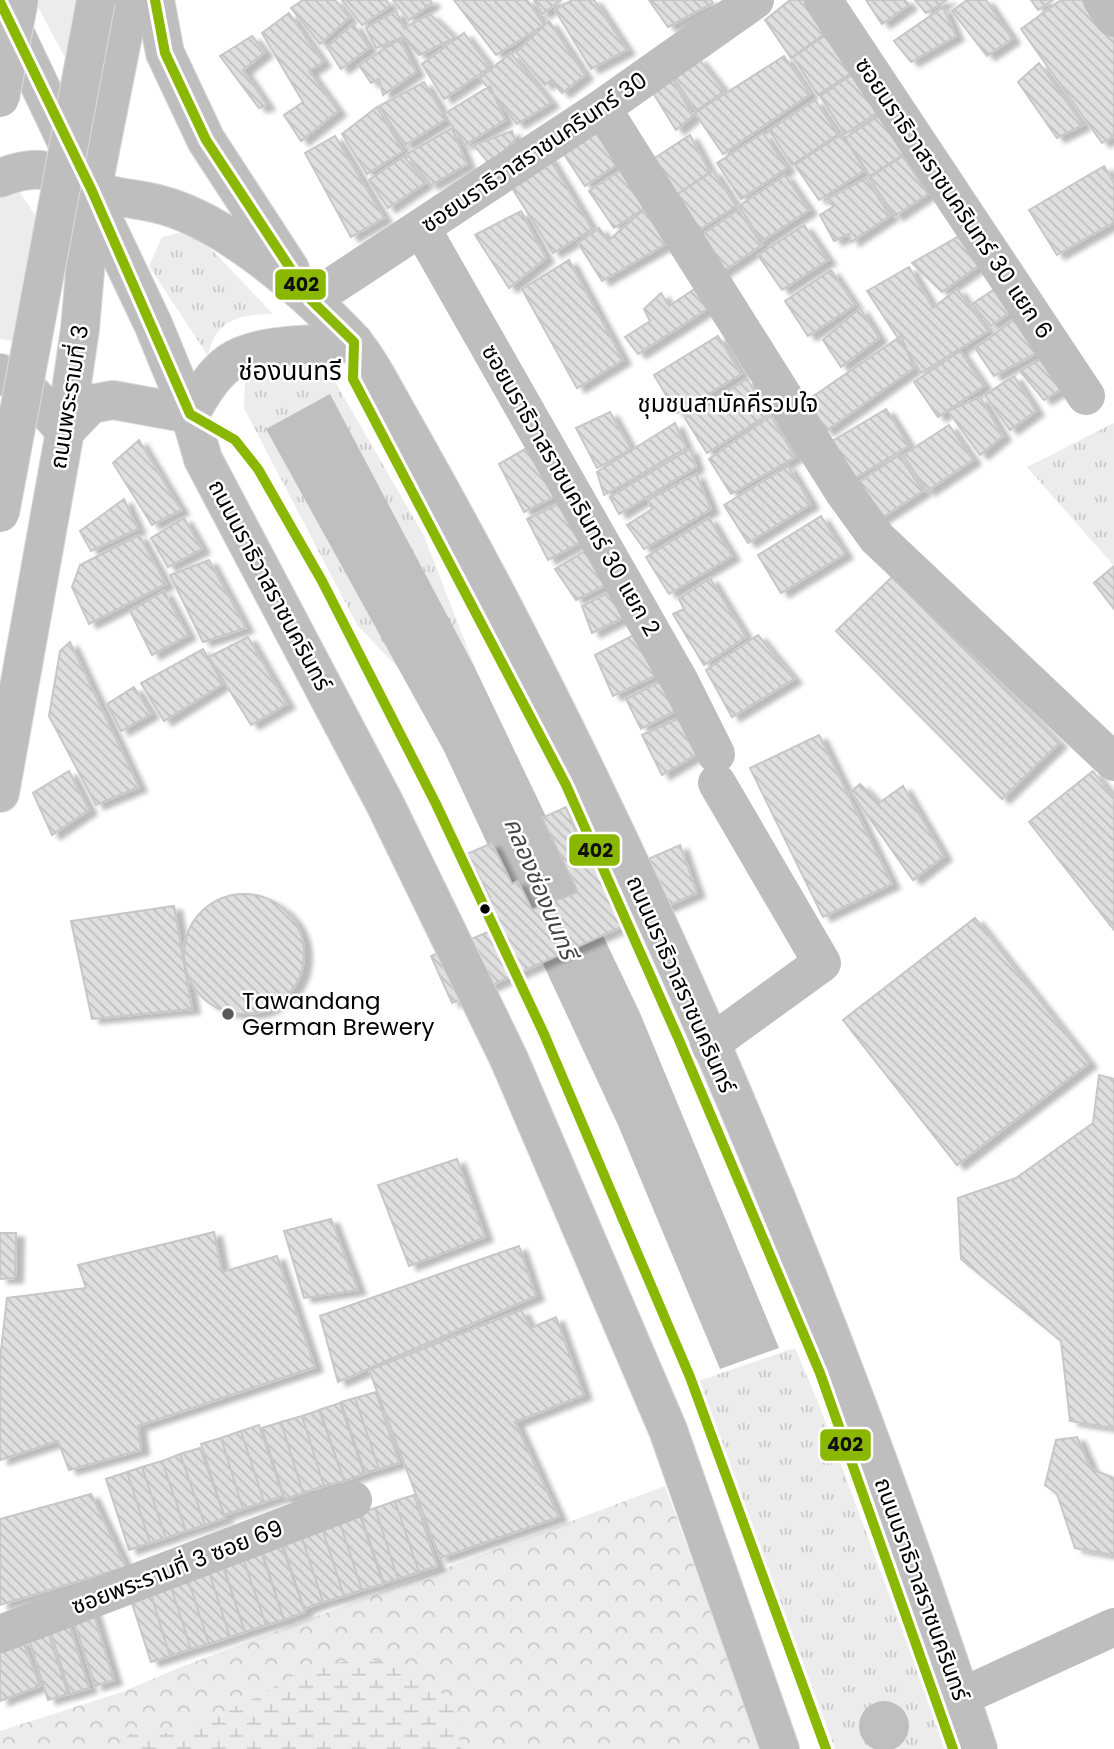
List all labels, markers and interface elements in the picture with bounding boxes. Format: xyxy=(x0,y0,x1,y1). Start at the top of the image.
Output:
street label: ซอยนราธิวาสราชนครินทร์ 30 แยก 6 xyxy=(847,51,1061,345)
street label: ซอยนราธิวาสราชนครินทร์ 30 xyxy=(414,64,654,240)
line badge: 402 xyxy=(274,268,327,301)
text: 402 xyxy=(283,271,319,298)
street label: ถนนพระรามที่ 3 xyxy=(42,323,96,471)
street label: ซอยนราธิวาสราชนครินทร์ 30 แยก 2 xyxy=(474,338,668,642)
district label: ช่องนนทรี xyxy=(238,353,342,389)
district label: ชุมชนสามัคคีรวมใจ xyxy=(638,387,818,420)
street label: ถนนนราธิวาสราชนครินทร์ xyxy=(201,474,340,697)
water label: คลองช่องนนทรี xyxy=(496,812,587,968)
line badge: 402 xyxy=(568,833,621,867)
text: 402 xyxy=(577,837,613,864)
street label: ถนนนราธิวาสราชนครินทร์ xyxy=(619,870,744,1099)
unlabelled marker xyxy=(478,902,492,916)
place label: Tawandang German Brewery xyxy=(242,985,434,1043)
marker: Tawandang German Brewery xyxy=(220,1006,236,1022)
line badge: 402 xyxy=(819,1428,872,1462)
text: 402 xyxy=(827,1431,863,1458)
street label: ถนนนราธิวาสราชนครินทร์ xyxy=(867,1473,978,1706)
street label: ซอยพระรามที่ 3 ซอย 69 xyxy=(67,1512,287,1622)

